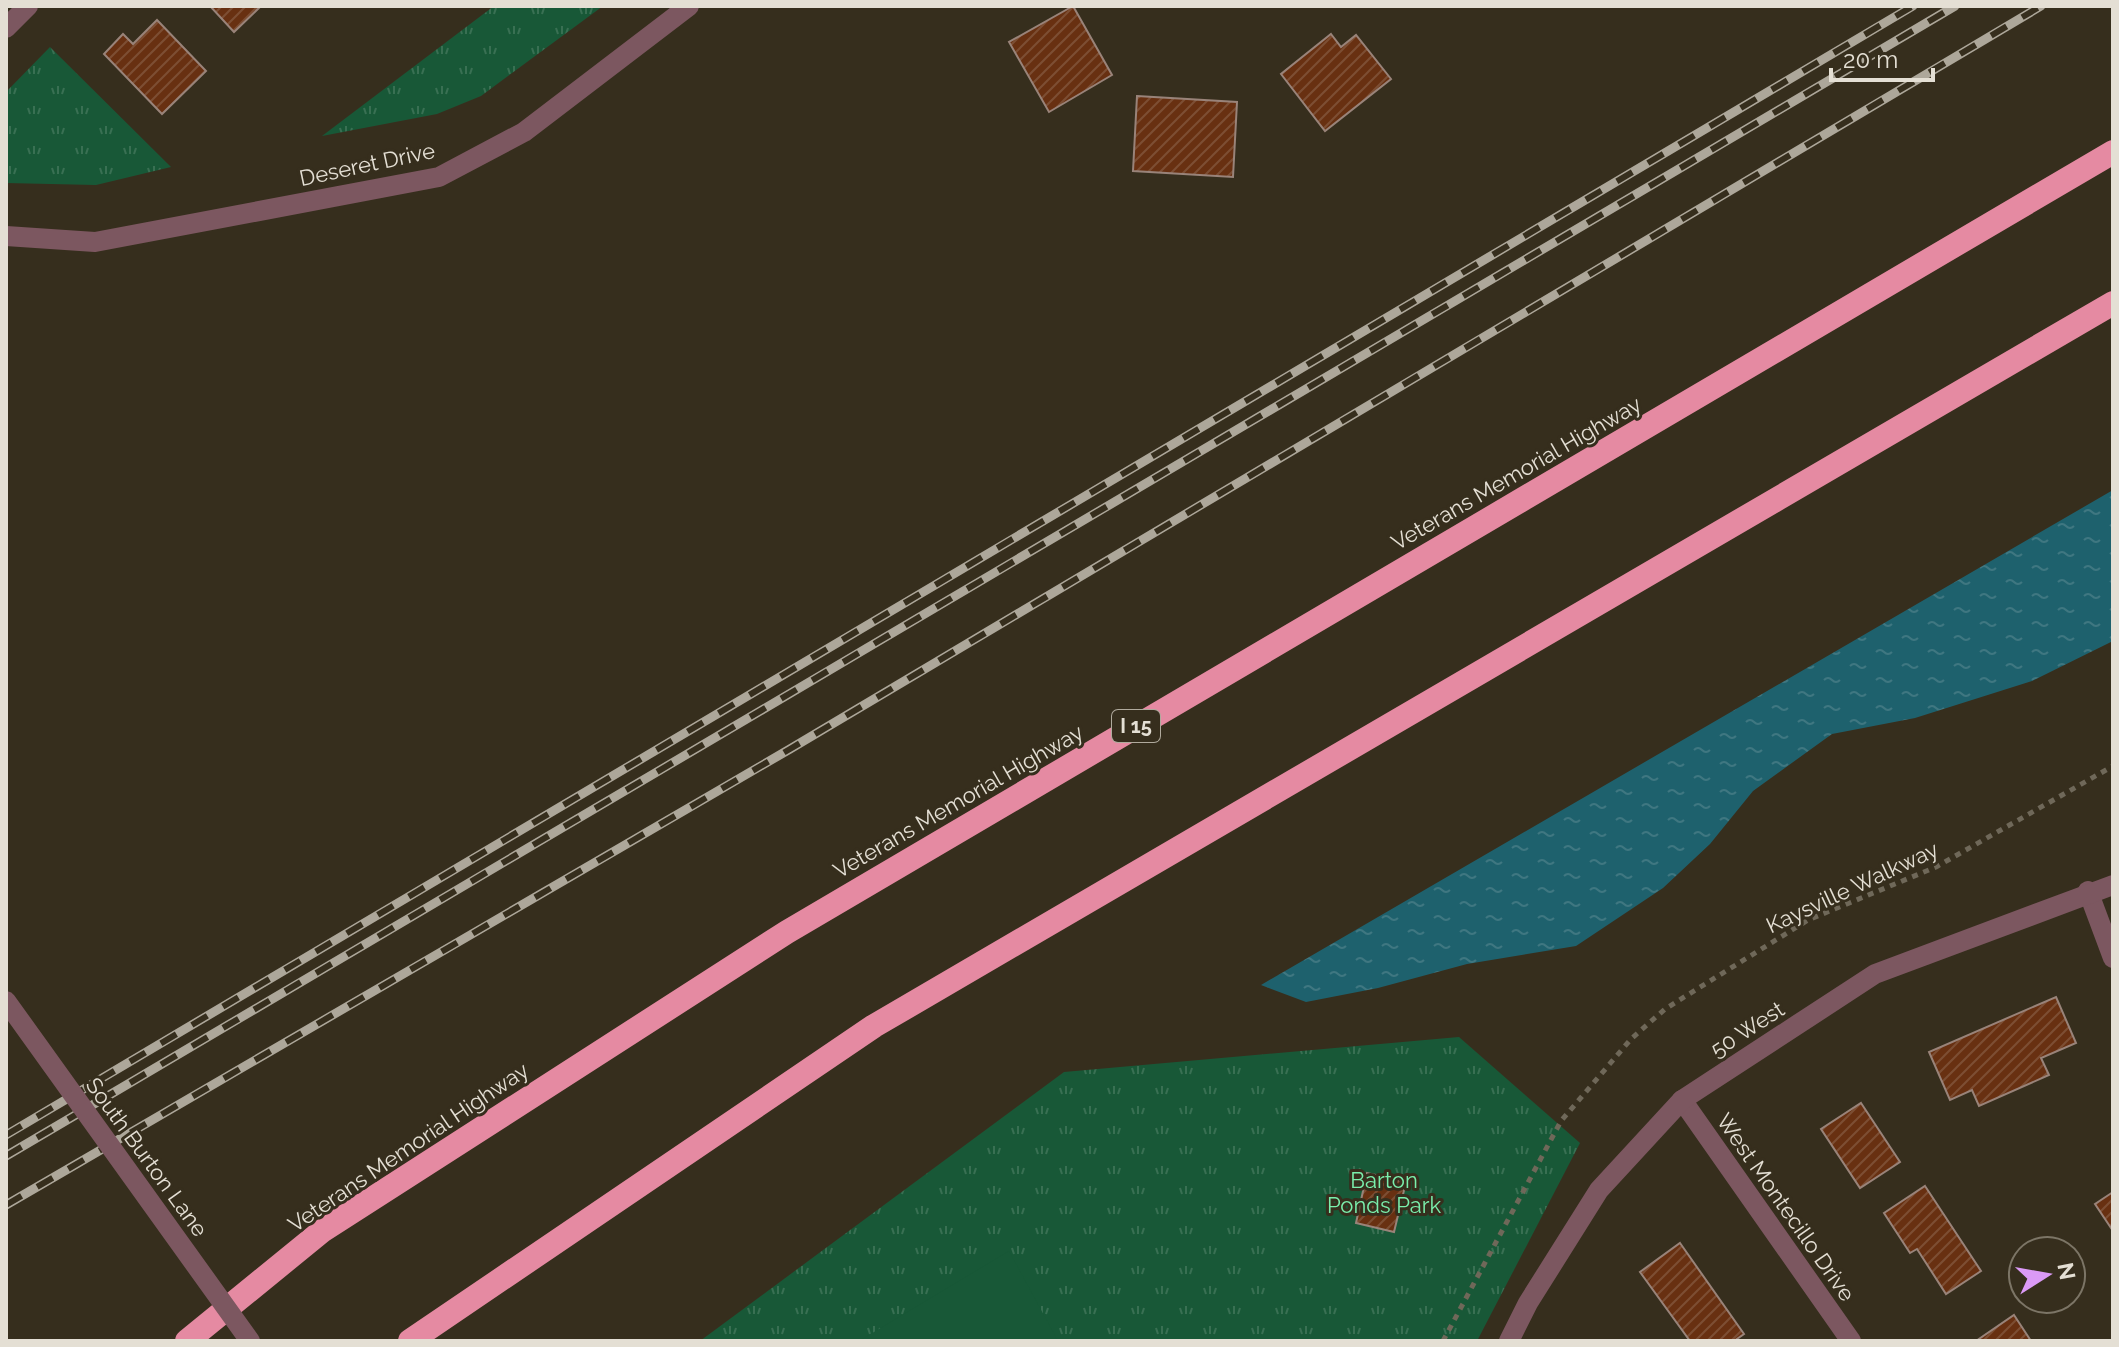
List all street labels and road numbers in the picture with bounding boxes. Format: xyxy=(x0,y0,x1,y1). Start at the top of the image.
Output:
street label: Deseret Drive xyxy=(297,137,437,191)
street label: Veterans Memorial Highway xyxy=(1386,391,1646,555)
road number: I 15 xyxy=(1112,710,1160,742)
street label: Veterans Memorial Highway xyxy=(828,719,1088,883)
street label: Kaysville Walkway xyxy=(1762,836,1942,938)
street label: 50 West xyxy=(1705,995,1789,1062)
street label: Veterans Memorial Highway xyxy=(283,1057,533,1237)
street label: South Burton Lane xyxy=(81,1072,213,1242)
street label: West Montecillo Drive xyxy=(1711,1108,1861,1306)

